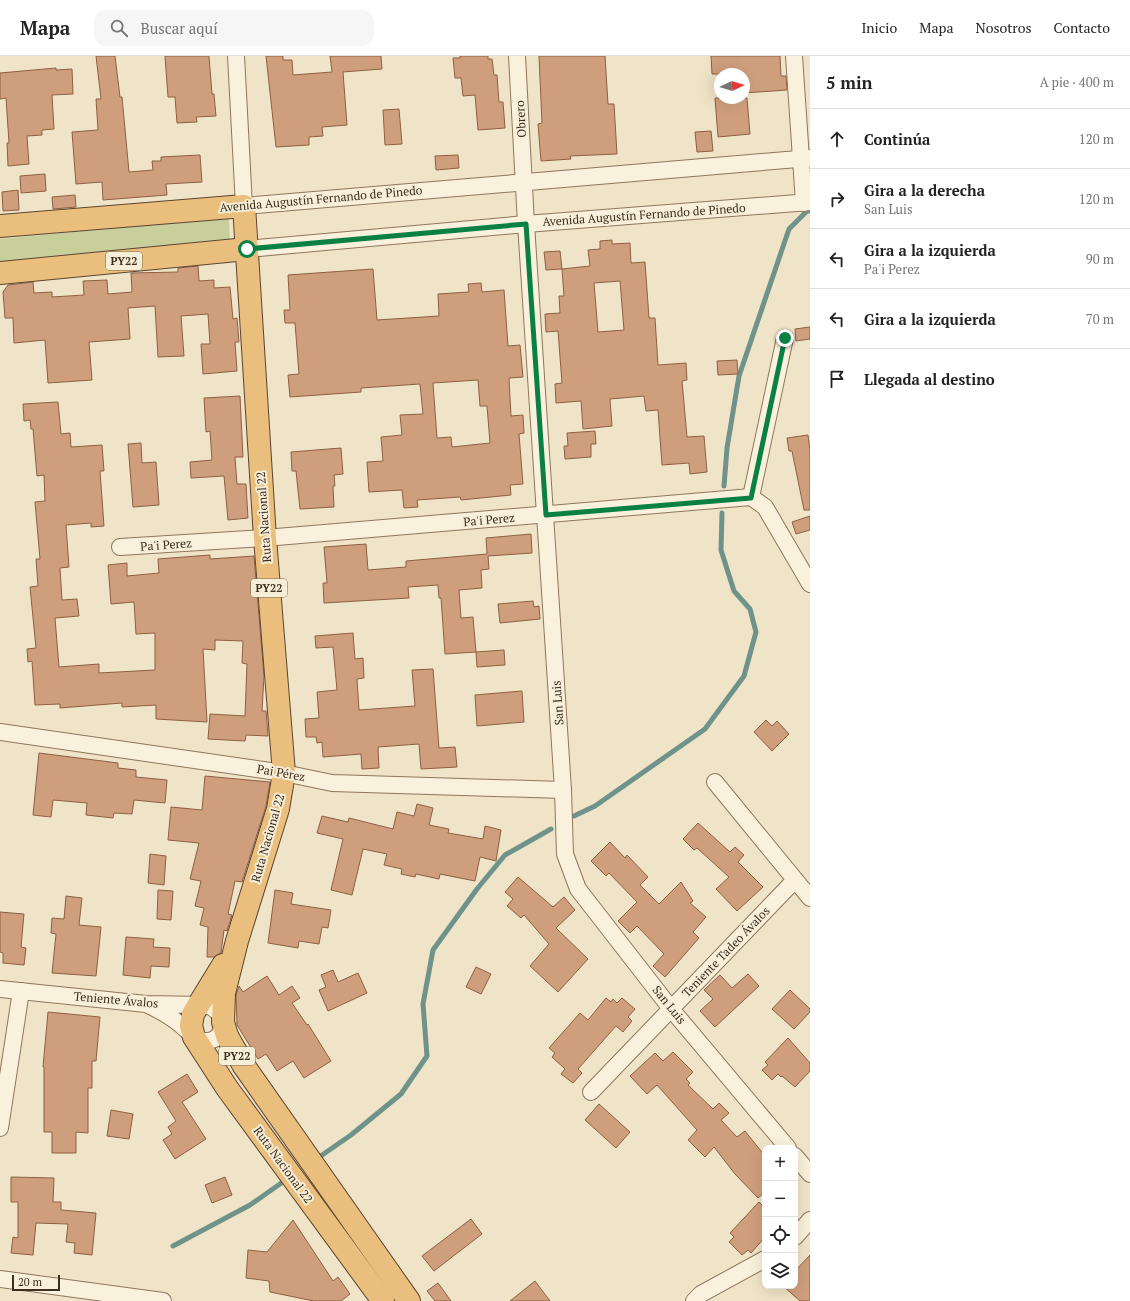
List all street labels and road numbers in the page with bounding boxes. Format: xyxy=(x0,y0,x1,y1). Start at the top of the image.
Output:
street label: Obrero xyxy=(512,100,529,138)
street label: Avenida Augustín Fernando de Pinedo xyxy=(219,182,423,215)
street label: Avenida Augustín Fernando de Pinedo xyxy=(542,200,746,229)
road number: PY22 xyxy=(106,252,142,270)
street label: Ruta Nacional 22 xyxy=(253,471,274,563)
street label: Pa'i Perez xyxy=(463,510,515,529)
street label: Pa'i Perez xyxy=(140,535,192,554)
road number: PY22 xyxy=(251,579,287,597)
street label: San Luis xyxy=(548,680,567,726)
street label: Pai Pérez xyxy=(256,761,307,784)
street label: Ruta Nacional 22 xyxy=(248,792,287,884)
street label: Teniente Tadeo Ávalos xyxy=(679,903,773,1000)
street label: San Luis xyxy=(649,983,689,1027)
street label: Teniente Ávalos xyxy=(73,988,159,1011)
road number: PY22 xyxy=(219,1047,255,1065)
street label: Ruta Nacional 22 xyxy=(251,1123,316,1206)

